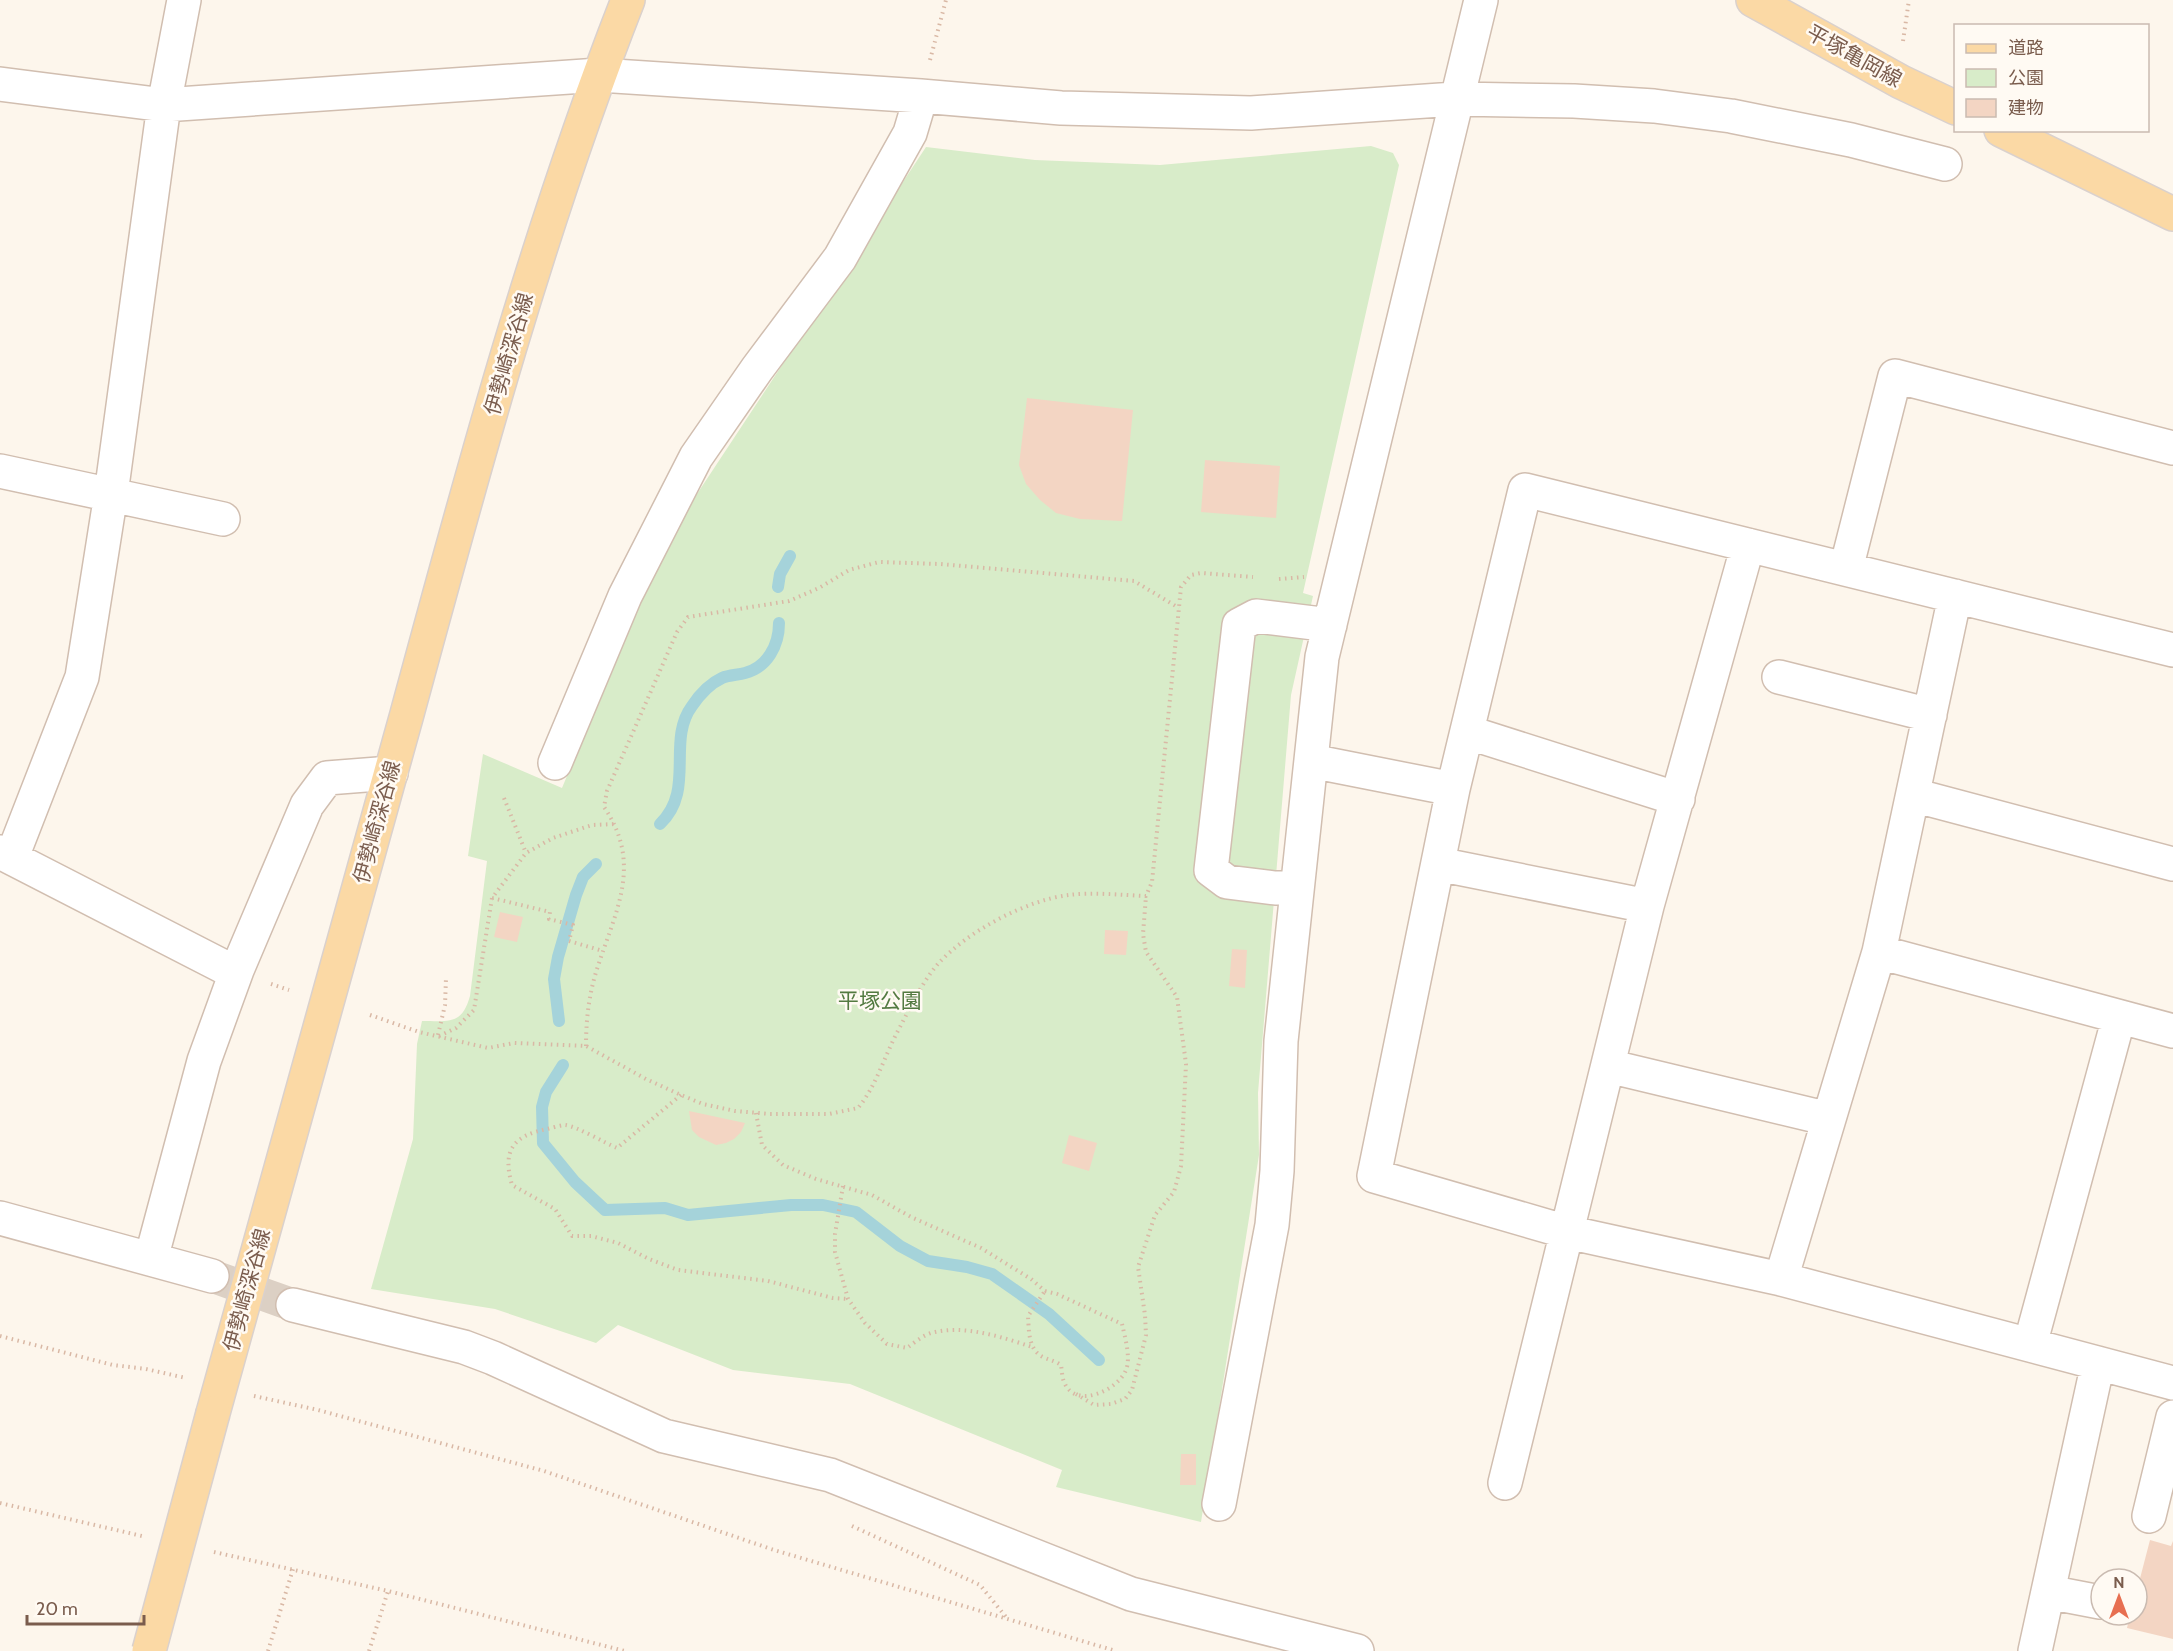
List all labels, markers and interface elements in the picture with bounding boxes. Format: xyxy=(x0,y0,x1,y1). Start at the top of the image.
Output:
street label: 平塚亀岡線 xyxy=(1802,19,1906,92)
legend xyxy=(1954,24,2149,132)
text: 道路 xyxy=(2008,37,2044,59)
text: 公園 xyxy=(2008,67,2044,89)
text: 建物 xyxy=(2008,97,2044,119)
street label: 伊勢崎深谷線 xyxy=(479,290,538,418)
street label: 伊勢崎深谷線 xyxy=(348,758,405,886)
park label: 平塚公園 xyxy=(838,988,922,1013)
street label: 伊勢崎深谷線 xyxy=(218,1226,275,1354)
north arrow xyxy=(2089,1567,2149,1627)
text: N xyxy=(2113,1573,2125,1592)
scale bar xyxy=(27,1588,144,1626)
text: 20 m xyxy=(36,1598,78,1620)

